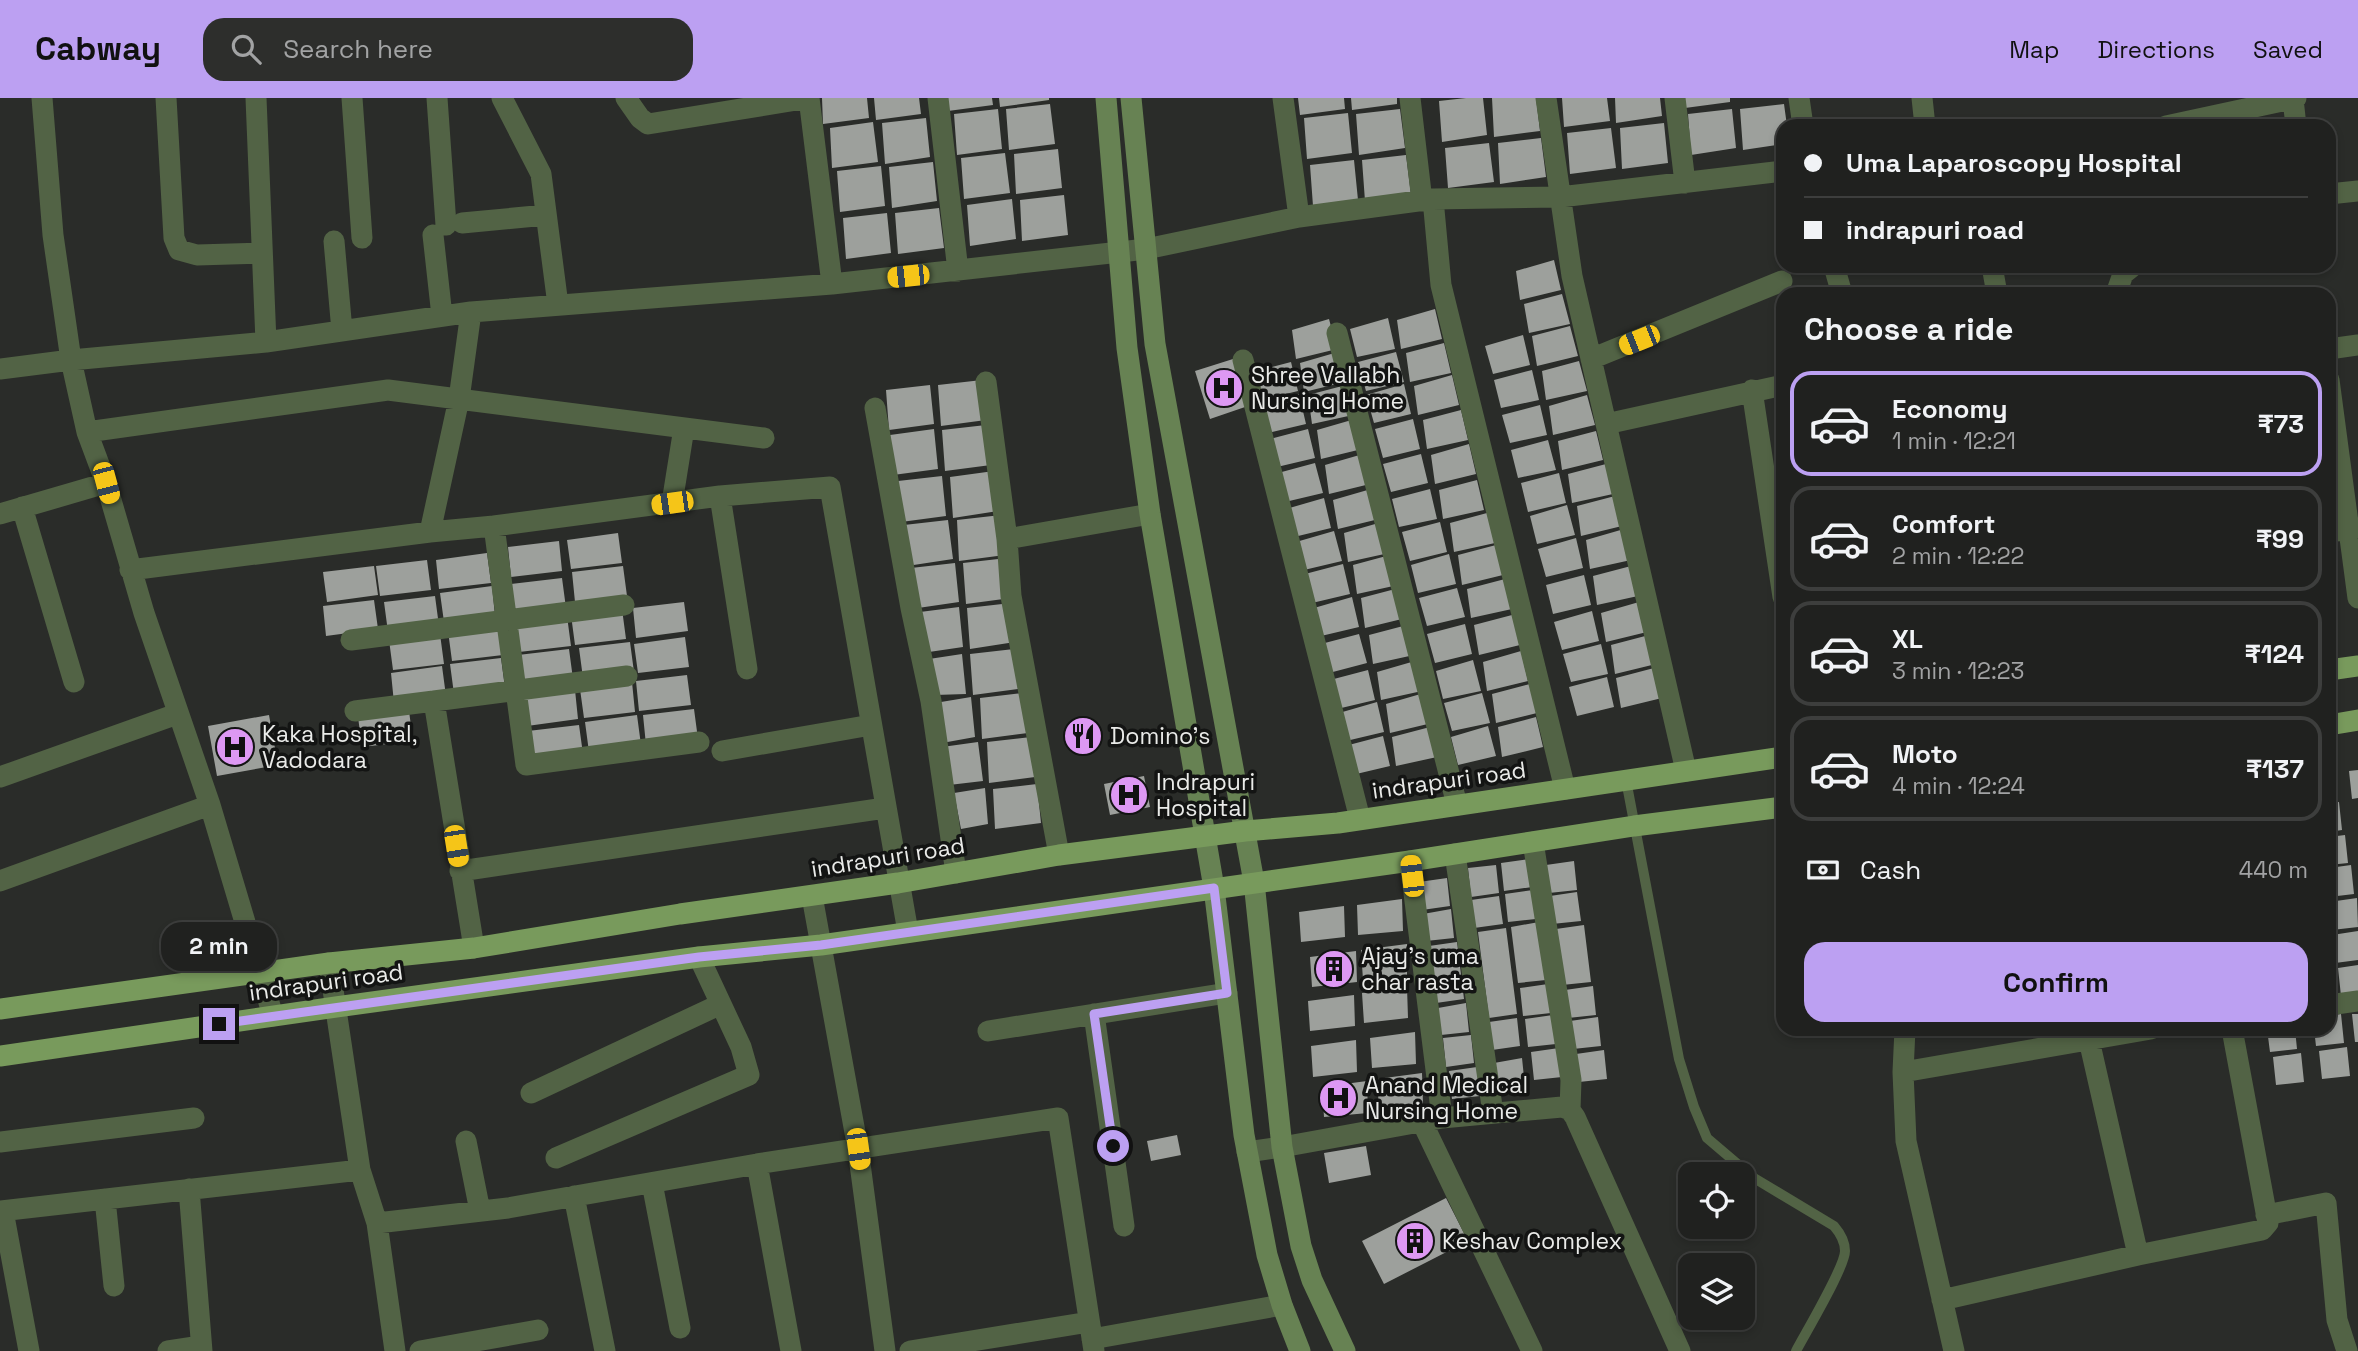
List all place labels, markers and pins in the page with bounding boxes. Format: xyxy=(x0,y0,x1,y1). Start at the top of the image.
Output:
place label: Shree Vallabh Nursing Home xyxy=(1251,360,1404,416)
hospital icon: Shree Vallabh Nursing Home xyxy=(1203,367,1245,409)
restaurant icon: Domino's xyxy=(1062,715,1104,757)
place label: Kaka Hospital, Vadodara xyxy=(262,719,418,775)
place label: Domino's xyxy=(1110,721,1210,751)
hospital icon: Kaka Hospital, Vadodara xyxy=(214,726,256,768)
place label: Indrapuri Hospital xyxy=(1156,767,1255,823)
hospital icon: Indrapuri Hospital xyxy=(1108,774,1150,816)
place label: Ajay's uma char rasta xyxy=(1361,941,1479,997)
building icon: Ajay's uma char rasta xyxy=(1313,948,1355,990)
place label: Anand Medical Nursing Home xyxy=(1365,1070,1528,1126)
hospital icon: Anand Medical Nursing Home xyxy=(1317,1077,1359,1119)
building icon: Keshav Complex xyxy=(1394,1220,1436,1262)
place label: Keshav Complex xyxy=(1442,1226,1622,1256)

